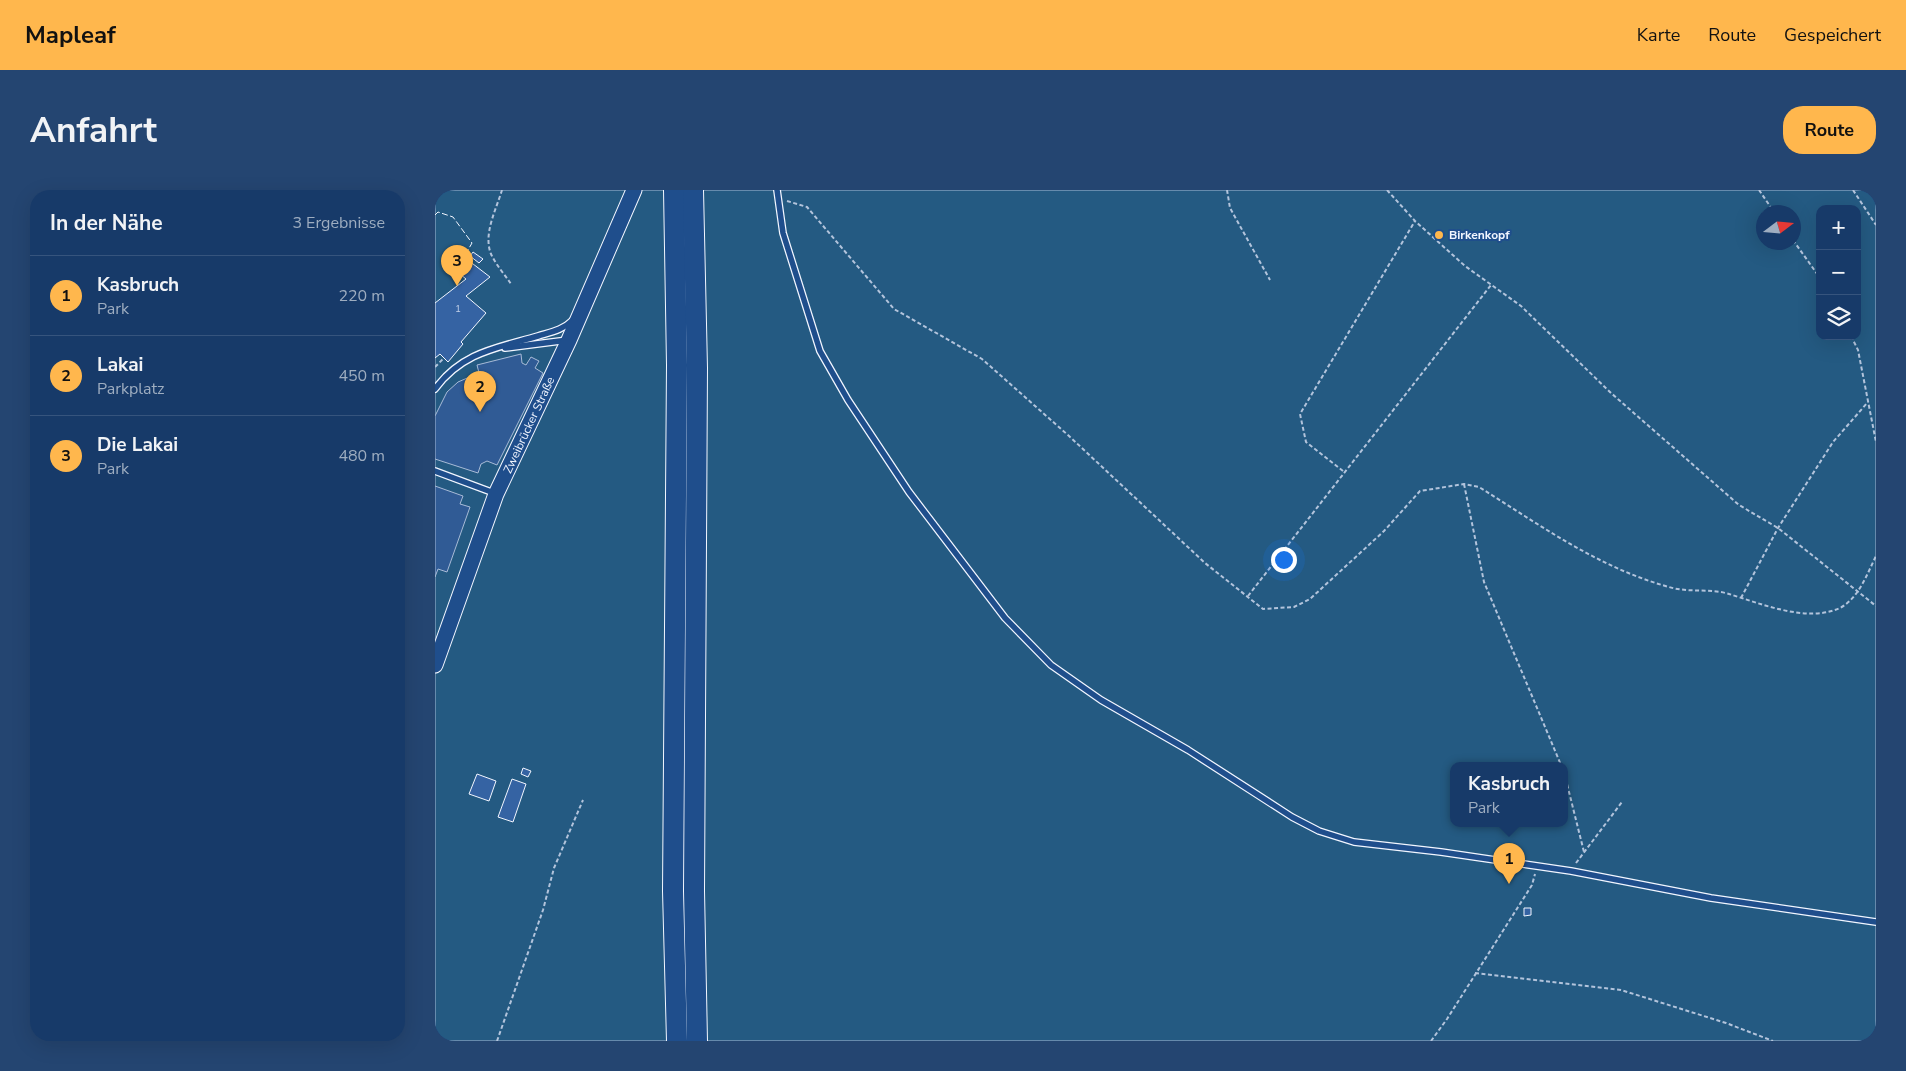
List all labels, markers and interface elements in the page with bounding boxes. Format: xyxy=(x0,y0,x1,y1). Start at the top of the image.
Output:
text: Mapleaf xyxy=(25,19,116,51)
text: Karte xyxy=(1637,23,1680,47)
text: Route xyxy=(1708,23,1756,47)
text: Gespeichert xyxy=(1784,23,1881,47)
button: Route xyxy=(1783,106,1876,154)
text: Anfahrt xyxy=(30,107,157,154)
north arrow xyxy=(1756,205,1801,250)
map controls xyxy=(1816,205,1861,340)
button: + xyxy=(1816,205,1861,250)
text: In der Nähe xyxy=(50,209,163,237)
text: 3 Ergebnisse xyxy=(292,212,385,234)
place label: Birkenkopf xyxy=(1449,227,1510,243)
marker: Birkenkopf xyxy=(1433,229,1445,241)
pin: 3 xyxy=(441,245,473,286)
button: − xyxy=(1816,250,1861,295)
text: Kasbruch xyxy=(97,272,179,298)
text: 1 xyxy=(61,285,71,307)
text: 220 m xyxy=(338,285,385,307)
button: layers xyxy=(1816,295,1861,340)
text: Park xyxy=(97,298,129,320)
house number: 1 xyxy=(455,302,461,316)
text: Lakai xyxy=(97,352,143,378)
text: 2 xyxy=(61,365,71,387)
text: 450 m xyxy=(338,365,385,387)
pin: 2 xyxy=(464,371,496,412)
street label: Zweibrücker Straße xyxy=(500,374,558,476)
text: Parkplatz xyxy=(97,378,165,400)
text: Die Lakai xyxy=(97,432,178,458)
text: 3 xyxy=(61,445,71,467)
text: 480 m xyxy=(338,445,385,467)
text: Park xyxy=(97,458,129,480)
your location xyxy=(1271,547,1297,573)
popup xyxy=(1450,762,1568,827)
text: Kasbruch xyxy=(1468,771,1550,797)
text: Park xyxy=(1468,797,1500,819)
pin: 1 xyxy=(1493,843,1525,884)

